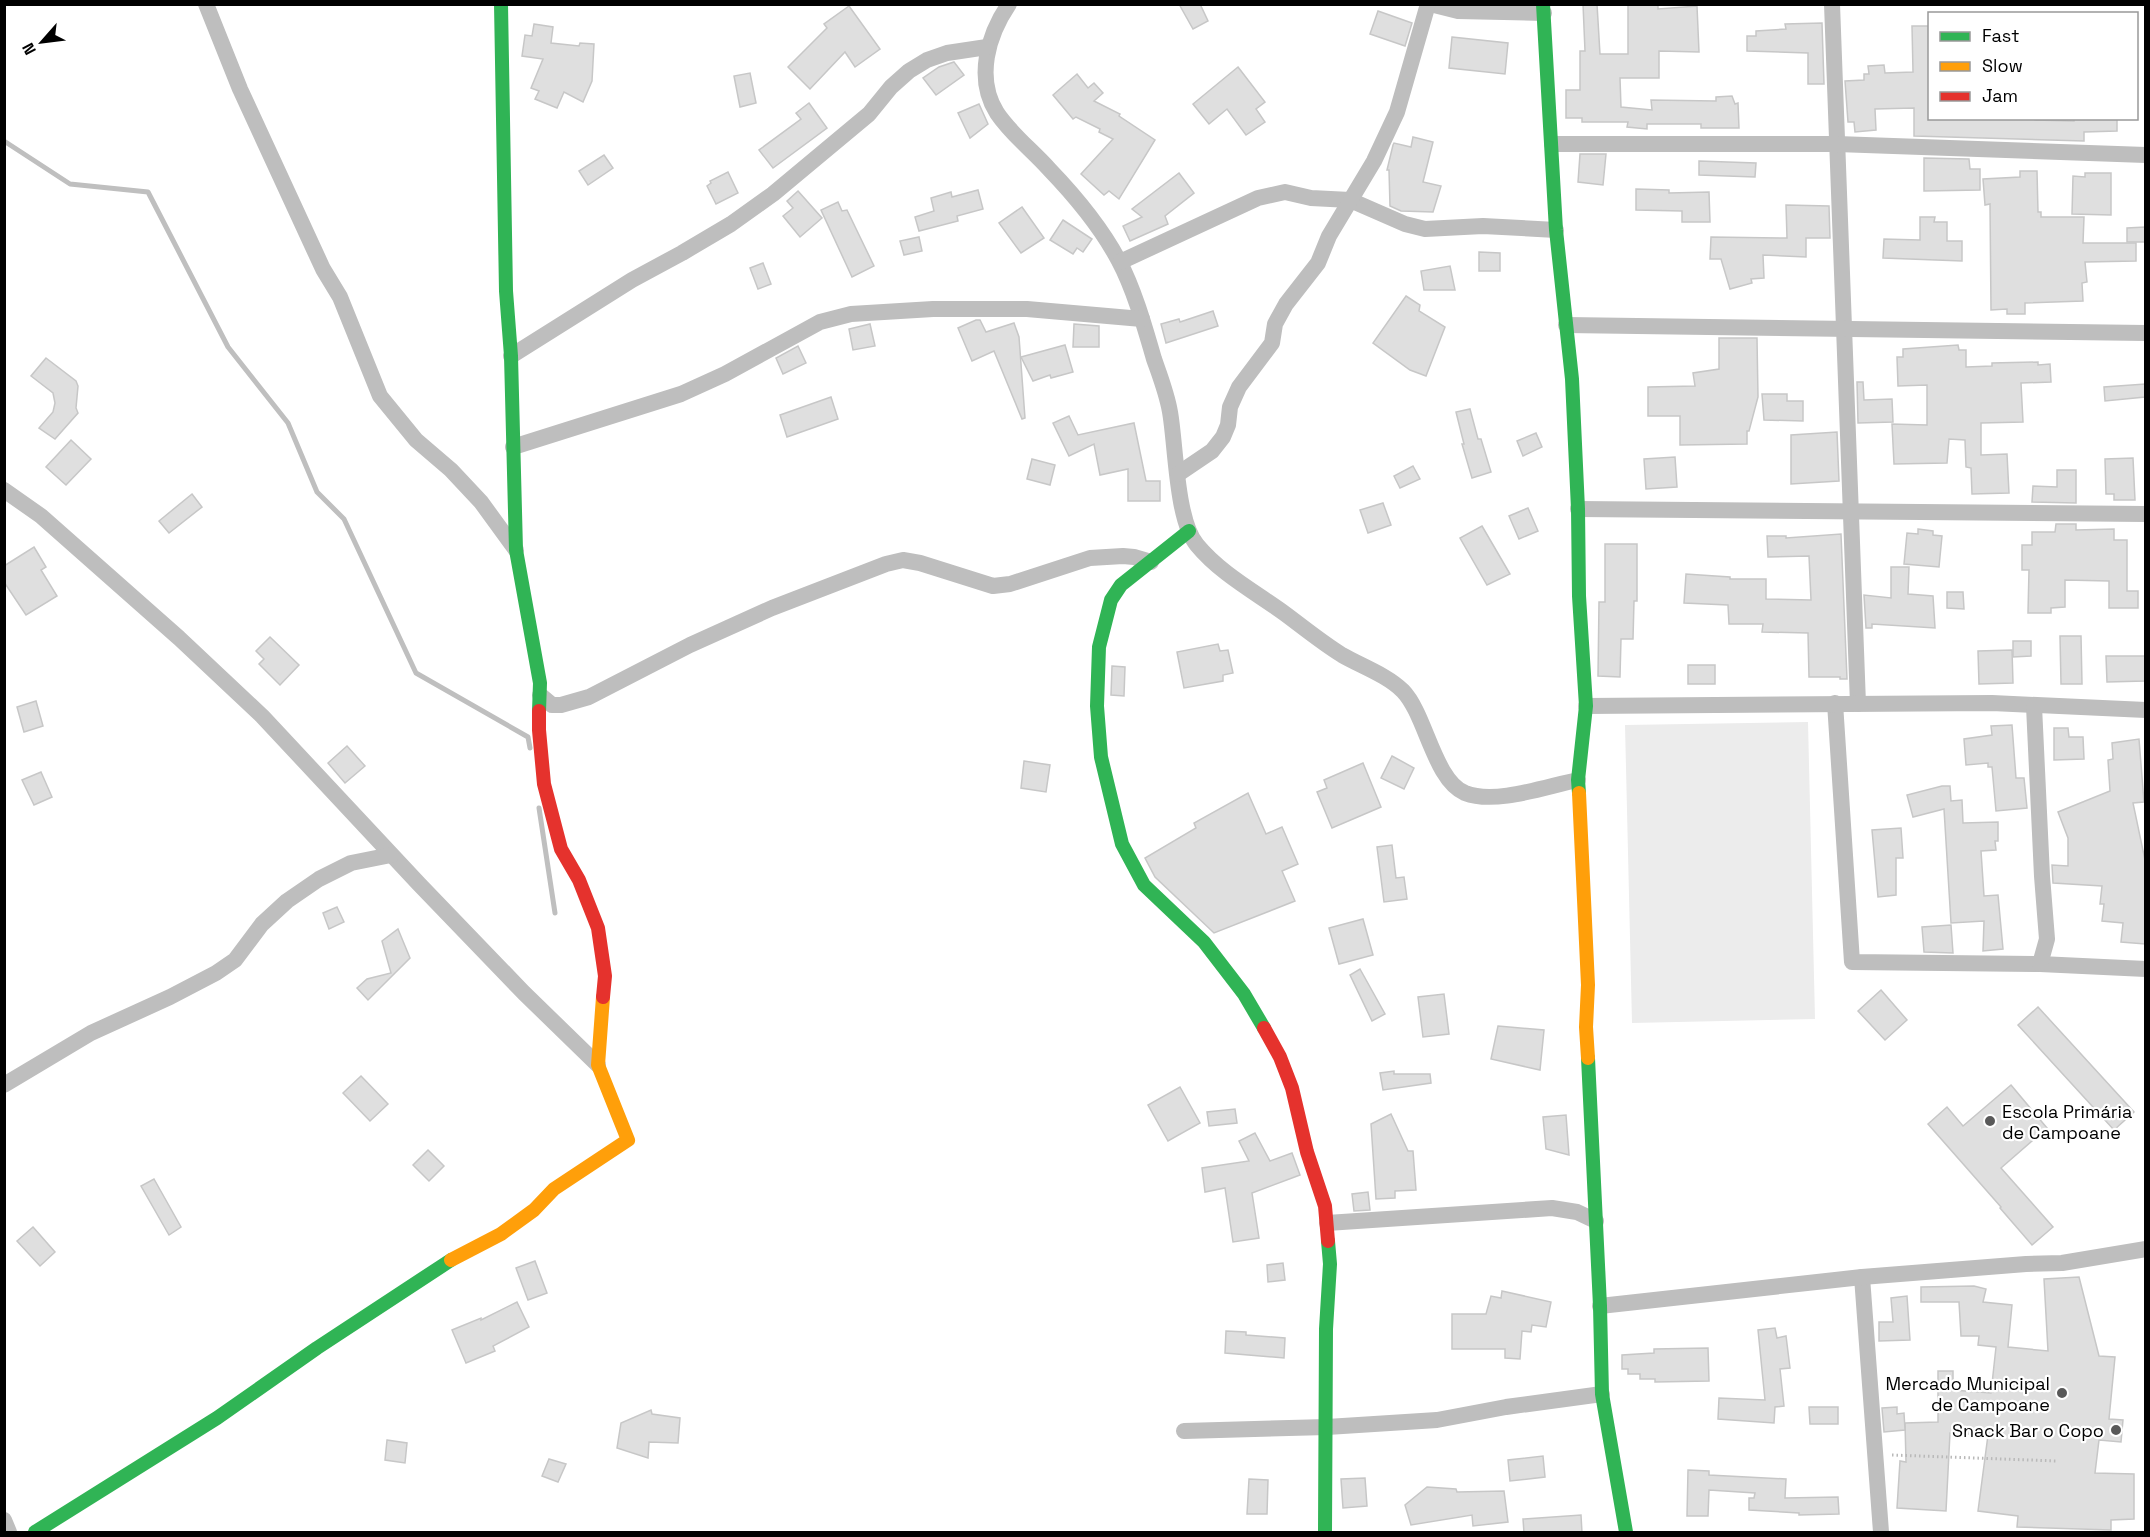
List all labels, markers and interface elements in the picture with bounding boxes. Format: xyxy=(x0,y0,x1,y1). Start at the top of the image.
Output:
north arrow xyxy=(12,12,72,72)
legend xyxy=(1928,12,2138,120)
text: Fast xyxy=(1982,24,2019,47)
text: N xyxy=(17,39,41,58)
text: Slow xyxy=(1982,54,2023,77)
text: Jam xyxy=(1982,84,2018,107)
place label: Escola Primária de Campoane xyxy=(2002,1100,2132,1144)
marker: Escola Primária de Campoane xyxy=(1983,1114,1997,1128)
place label: Mercado Municipal de Campoane xyxy=(1886,1372,2050,1416)
marker: Mercado Municipal de Campoane xyxy=(2055,1386,2069,1400)
place label: Snack Bar o Copo xyxy=(1952,1419,2104,1442)
marker: Snack Bar o Copo xyxy=(2109,1423,2123,1437)

